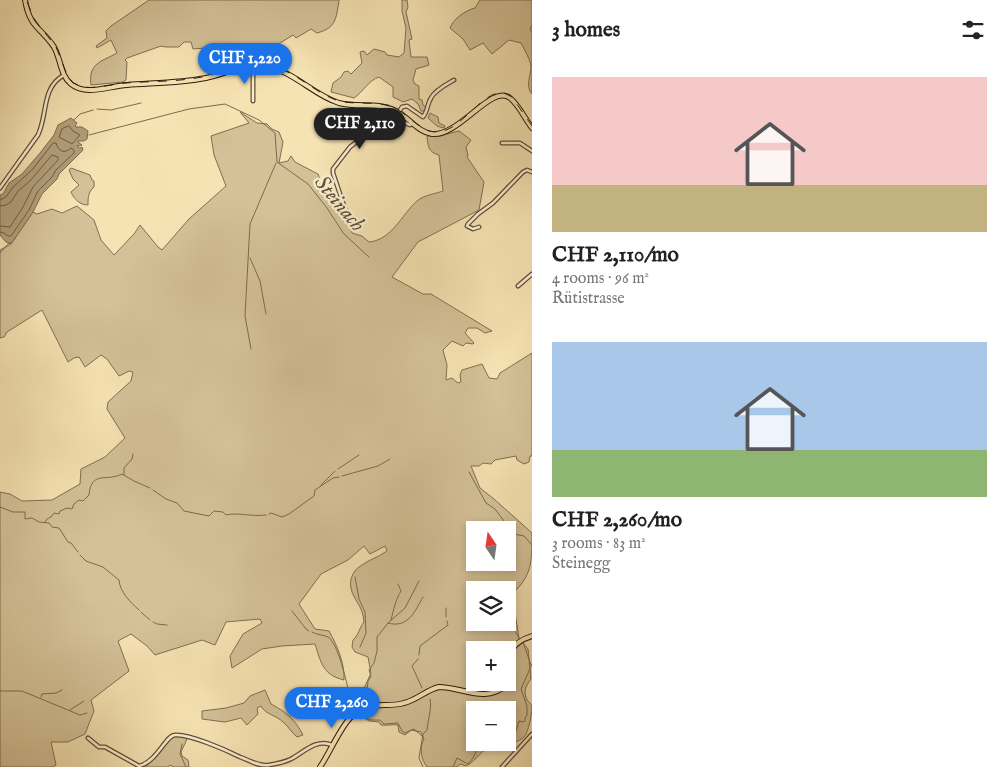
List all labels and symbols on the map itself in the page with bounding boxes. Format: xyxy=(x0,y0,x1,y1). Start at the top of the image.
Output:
pin: CHF 1,220 xyxy=(188,42,302,85)
pin: CHF 2,110 xyxy=(303,108,417,150)
water label: Steinach xyxy=(308,170,370,238)
north arrow xyxy=(466,521,516,571)
pin: CHF 2,260 xyxy=(275,686,389,729)

